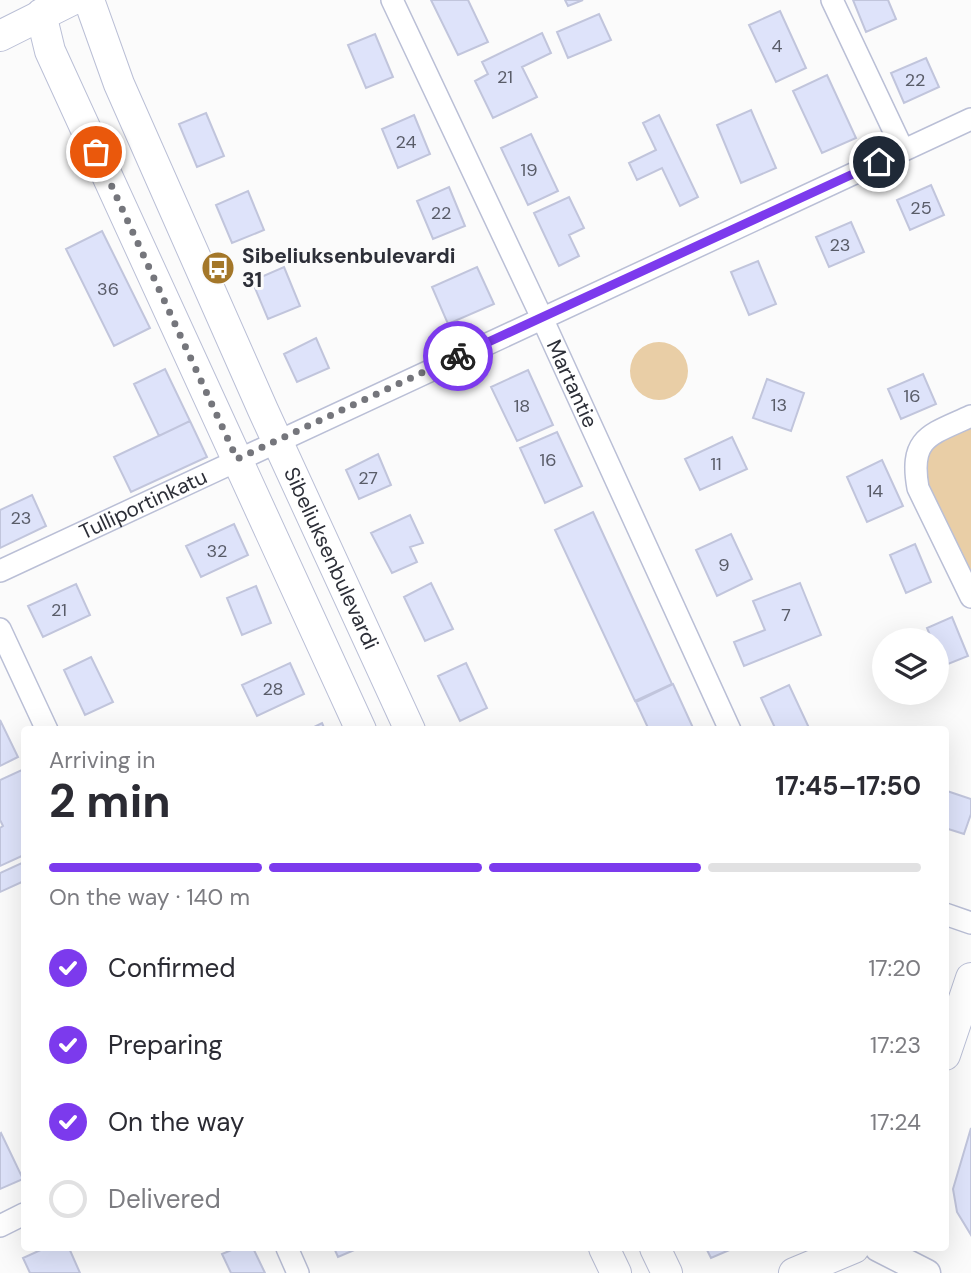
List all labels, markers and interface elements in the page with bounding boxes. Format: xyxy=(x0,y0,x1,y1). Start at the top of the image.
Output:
house number: 4 xyxy=(772,34,783,58)
house number: 21 xyxy=(497,65,513,89)
house number: 22 xyxy=(905,68,925,92)
pin xyxy=(66,122,126,182)
house number: 24 xyxy=(396,130,417,154)
pin xyxy=(849,132,909,192)
icon: bag xyxy=(77,133,115,171)
icon: home xyxy=(860,143,898,181)
house number: 19 xyxy=(521,158,537,182)
house number: 25 xyxy=(910,196,932,220)
house number: 22 xyxy=(431,201,451,225)
house number: 23 xyxy=(829,233,851,257)
place label: Sibeliuksenbulevardi 31 xyxy=(242,242,456,294)
bus stop icon: Sibeliuksenbulevardi 31 xyxy=(199,249,237,287)
house number: 36 xyxy=(97,277,119,301)
courier xyxy=(423,321,493,391)
street label: Martantie xyxy=(540,335,604,432)
icon: bike xyxy=(439,337,477,375)
house number: 16 xyxy=(904,384,920,408)
house number: 13 xyxy=(771,393,787,417)
house number: 18 xyxy=(514,394,530,418)
house number: 16 xyxy=(540,448,556,472)
house number: 11 xyxy=(710,452,722,476)
street label: Tulliportinkatu xyxy=(75,463,212,546)
street label: Sibeliuksenbulevardi xyxy=(277,463,385,654)
house number: 27 xyxy=(358,466,378,490)
house number: 14 xyxy=(867,479,883,503)
house number: 23 xyxy=(10,506,32,530)
house number: 32 xyxy=(206,539,228,563)
house number: 9 xyxy=(718,553,730,577)
house number: 21 xyxy=(51,598,67,622)
house number: 7 xyxy=(781,603,791,627)
map controls xyxy=(872,628,949,705)
button: layers xyxy=(872,628,949,705)
house number: 28 xyxy=(262,677,284,701)
text: Arriving in xyxy=(49,745,155,775)
text: 17:45–17:50 xyxy=(775,769,921,803)
text: 2 min xyxy=(49,771,171,831)
text: On the way · 140 m xyxy=(49,882,250,912)
icon: check xyxy=(49,949,87,987)
text: Confirmed xyxy=(108,951,235,985)
text: 17:20 xyxy=(868,953,921,983)
icon: check xyxy=(49,1026,87,1064)
text: Preparing xyxy=(108,1028,223,1062)
text: 17:23 xyxy=(870,1030,921,1060)
icon: check xyxy=(49,1103,87,1141)
text: On the way xyxy=(108,1105,244,1139)
text: 17:24 xyxy=(870,1107,921,1137)
text: Delivered xyxy=(108,1182,221,1216)

